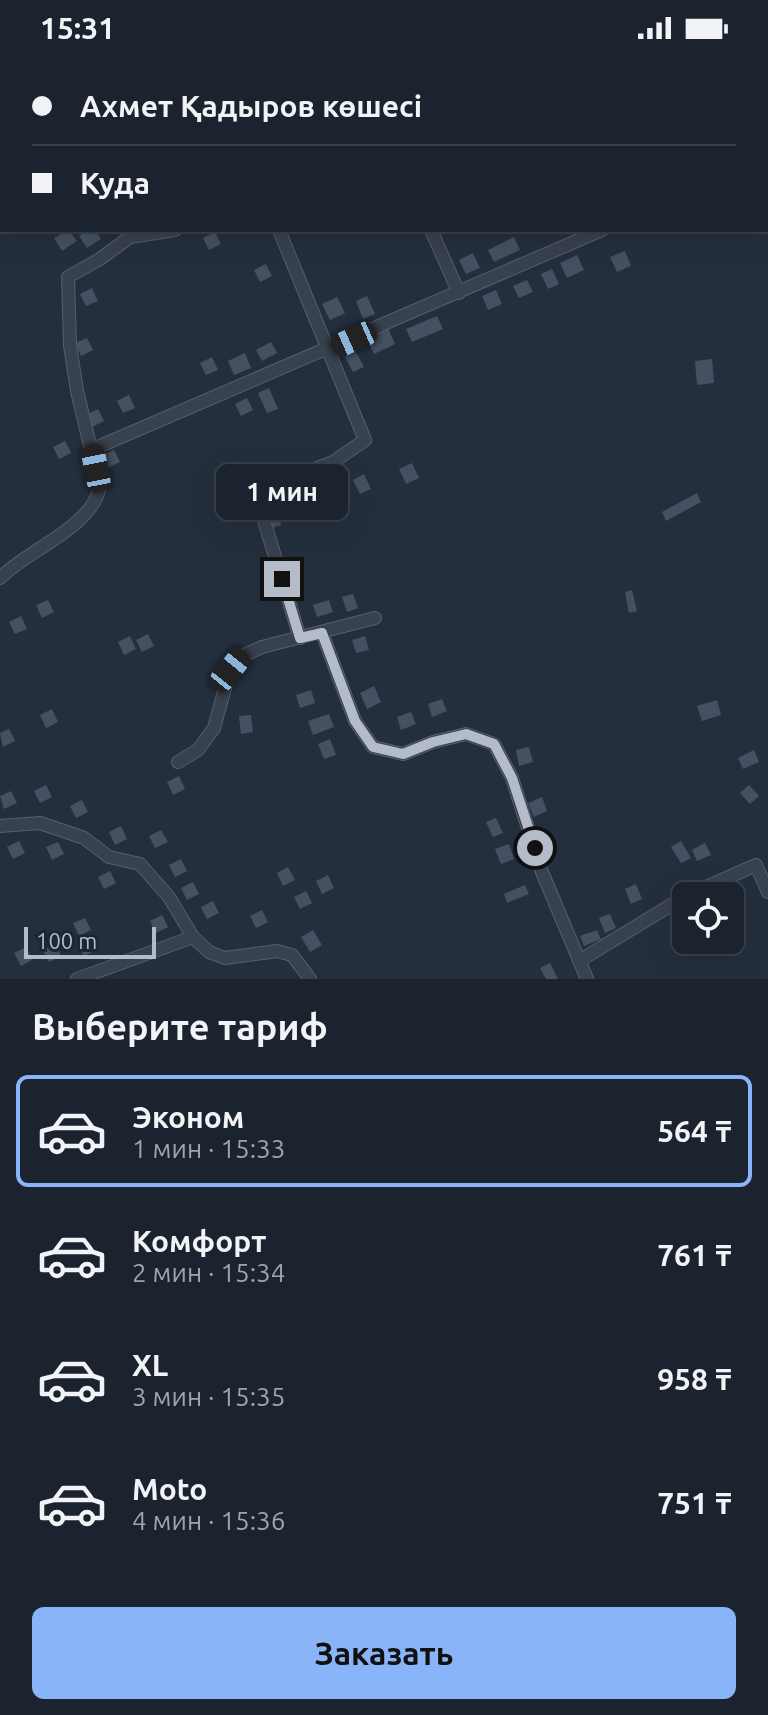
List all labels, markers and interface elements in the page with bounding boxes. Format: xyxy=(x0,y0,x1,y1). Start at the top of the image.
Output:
text: 15:31 xyxy=(40,11,115,45)
text: Ахмет Қадыров көшесі xyxy=(80,89,422,123)
text: Куда xyxy=(80,166,150,200)
car xyxy=(327,318,381,360)
car xyxy=(80,442,112,494)
callout: 1 мин xyxy=(216,463,348,519)
text: 1 мин xyxy=(246,477,318,506)
route end xyxy=(264,561,300,597)
car xyxy=(206,644,254,696)
route start xyxy=(517,830,553,866)
map controls xyxy=(672,882,744,954)
button: locate xyxy=(672,882,744,954)
scale bar xyxy=(24,923,156,959)
text: 100 m xyxy=(36,928,97,953)
text: Выберите тариф xyxy=(32,1006,328,1047)
icon: car xyxy=(36,1095,108,1167)
text: Эконом xyxy=(132,1100,244,1134)
text: 564 ₸ xyxy=(657,1114,732,1148)
text: 1 мин · 15:33 xyxy=(132,1134,285,1163)
icon: car xyxy=(36,1219,108,1291)
text: Комфорт xyxy=(132,1224,266,1258)
text: 761 ₸ xyxy=(657,1238,732,1272)
text: 2 мин · 15:34 xyxy=(132,1258,285,1287)
icon: car xyxy=(36,1343,108,1415)
text: XL xyxy=(132,1348,168,1382)
text: 958 ₸ xyxy=(657,1362,732,1396)
text: 3 мин · 15:35 xyxy=(132,1382,285,1411)
icon: car xyxy=(36,1467,108,1539)
text: Moto xyxy=(132,1472,207,1506)
text: 751 ₸ xyxy=(657,1486,732,1520)
text: 4 мин · 15:36 xyxy=(132,1506,285,1535)
button: Заказать xyxy=(32,1607,736,1699)

